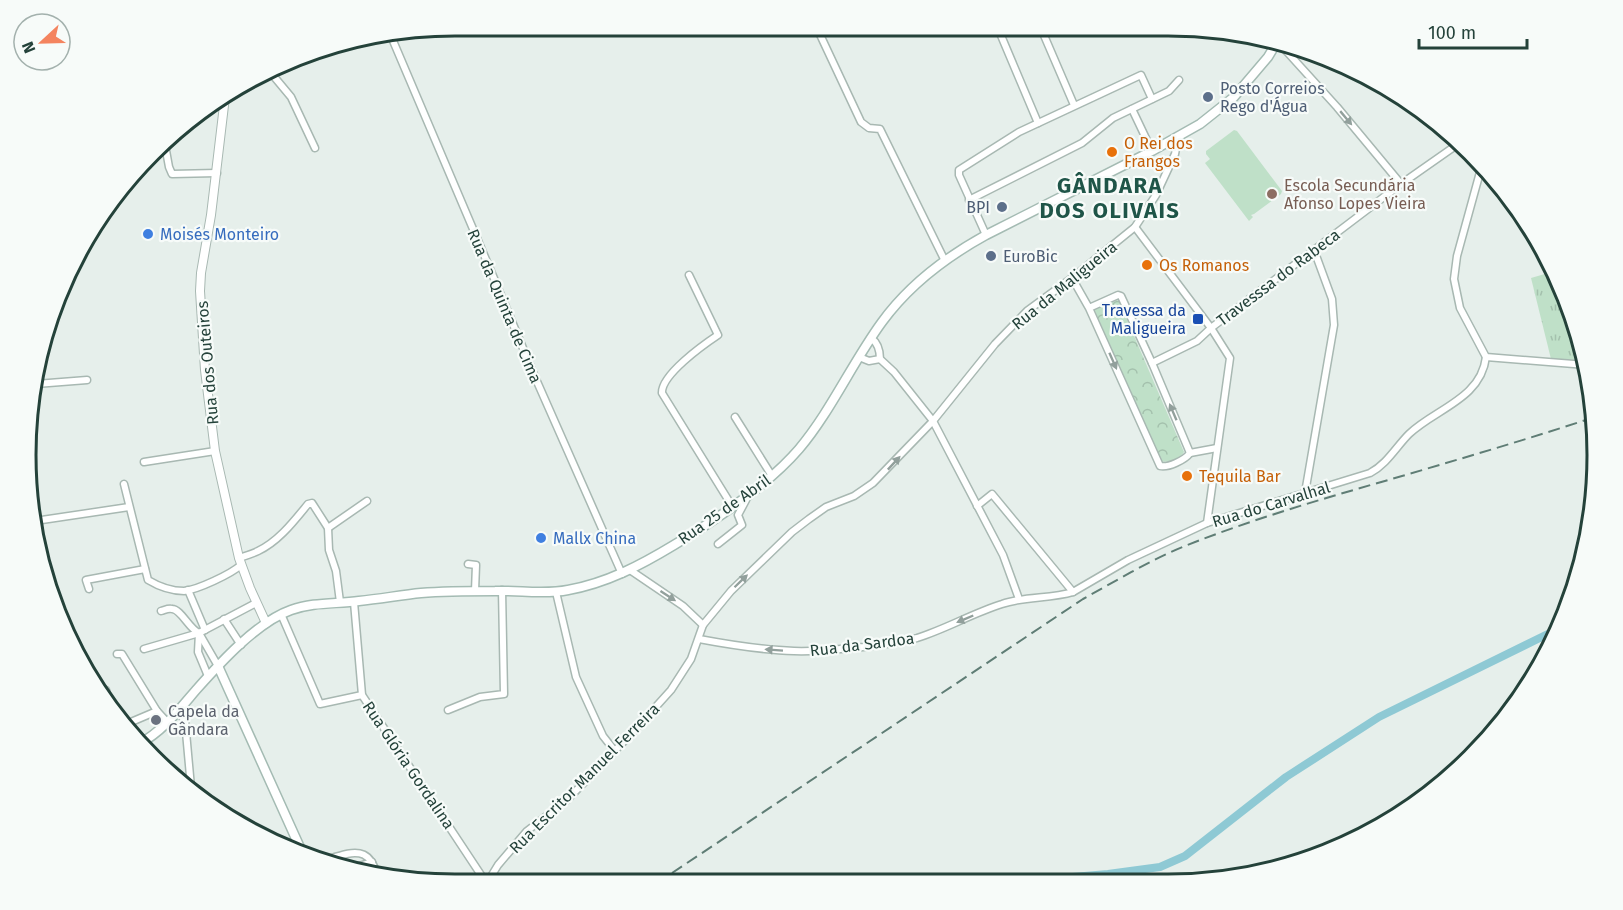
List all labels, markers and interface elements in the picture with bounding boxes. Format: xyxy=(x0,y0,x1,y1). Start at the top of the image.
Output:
north arrow xyxy=(12,12,72,72)
scale bar xyxy=(1419,12,1527,50)
text: 100 m xyxy=(1428,22,1476,44)
text: N xyxy=(18,39,39,56)
place label: Posto Correios Rego d'Água xyxy=(1220,79,1325,116)
marker: Posto Correios Rego d'Água xyxy=(1201,90,1215,104)
one-way arrow xyxy=(1339,110,1352,126)
place label: O Rei dos Frangos xyxy=(1124,134,1193,171)
marker: O Rei dos Frangos xyxy=(1105,145,1119,159)
district label: GÂNDARA DOS OLIVAIS xyxy=(1040,172,1180,224)
place label: Escola Secundária Afonso Lopes Vieira xyxy=(1284,176,1426,213)
marker: Escola Secundária Afonso Lopes Vieira xyxy=(1265,187,1279,201)
place label: BPI xyxy=(966,198,990,217)
marker: BPI xyxy=(995,200,1009,214)
place label: Moisés Monteiro xyxy=(160,225,279,244)
street label: Travesssa do Rabeca xyxy=(1213,225,1344,330)
street label: Rua da Quinta de Cima xyxy=(463,226,546,386)
marker: Moisés Monteiro xyxy=(141,227,155,241)
street label: Rua da Maligueira xyxy=(1008,237,1121,334)
place label: EuroBic xyxy=(1003,247,1058,266)
marker: EuroBic xyxy=(984,249,998,263)
place label: Os Romanos xyxy=(1159,256,1249,275)
marker: Os Romanos xyxy=(1140,258,1154,272)
street label: Rua dos Outeiros xyxy=(193,300,222,426)
place label: Travessa da Maligueira xyxy=(1102,301,1186,338)
marker: Travessa da Maligueira xyxy=(1191,312,1205,326)
one-way arrow xyxy=(1109,352,1119,370)
one-way arrow xyxy=(1168,403,1177,421)
one-way arrow xyxy=(887,455,901,470)
place label: Tequila Bar xyxy=(1199,467,1281,486)
marker: Tequila Bar xyxy=(1180,469,1194,483)
street label: Rua 25 de Abril xyxy=(674,470,775,548)
street label: Rua do Carvalhal xyxy=(1210,477,1333,531)
place label: Mallx China xyxy=(553,529,636,548)
marker: Mallx China xyxy=(534,531,548,545)
one-way arrow xyxy=(734,574,749,588)
one-way arrow xyxy=(660,590,676,601)
one-way arrow xyxy=(955,614,973,624)
street label: Rua da Sardoa xyxy=(809,629,915,660)
one-way arrow xyxy=(765,645,784,655)
street label: Rua Glória Gordalina xyxy=(359,698,458,833)
street label: Rua Escritor Manuel Ferreira xyxy=(505,699,663,857)
place label: Capela da Gândara xyxy=(168,702,240,739)
marker: Capela da Gândara xyxy=(149,713,163,727)

